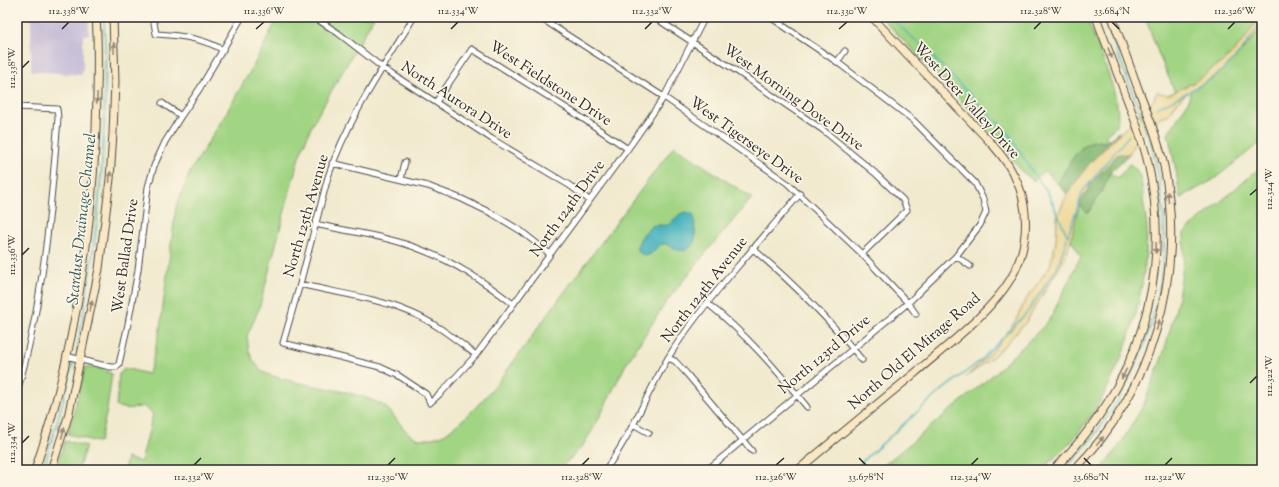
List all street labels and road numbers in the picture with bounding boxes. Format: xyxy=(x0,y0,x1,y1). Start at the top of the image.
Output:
street label: West Fieldstone Drive xyxy=(485,36,615,132)
street label: West Deer Valley Drive xyxy=(908,38,1024,164)
street label: West Morning Dove Drive xyxy=(718,40,868,156)
street label: North Aurora Drive xyxy=(396,57,516,145)
street label: West Tigerseye Drive xyxy=(685,92,807,190)
street label: North 125th Avenue xyxy=(279,152,335,280)
street label: North 124th Drive xyxy=(526,156,610,262)
street label: West Ballad Drive xyxy=(108,197,144,315)
street label: North 124th Avenue xyxy=(657,233,753,347)
street label: North Old El Mirage Road xyxy=(844,288,986,415)
street label: North 123rd Drive xyxy=(775,310,875,400)

